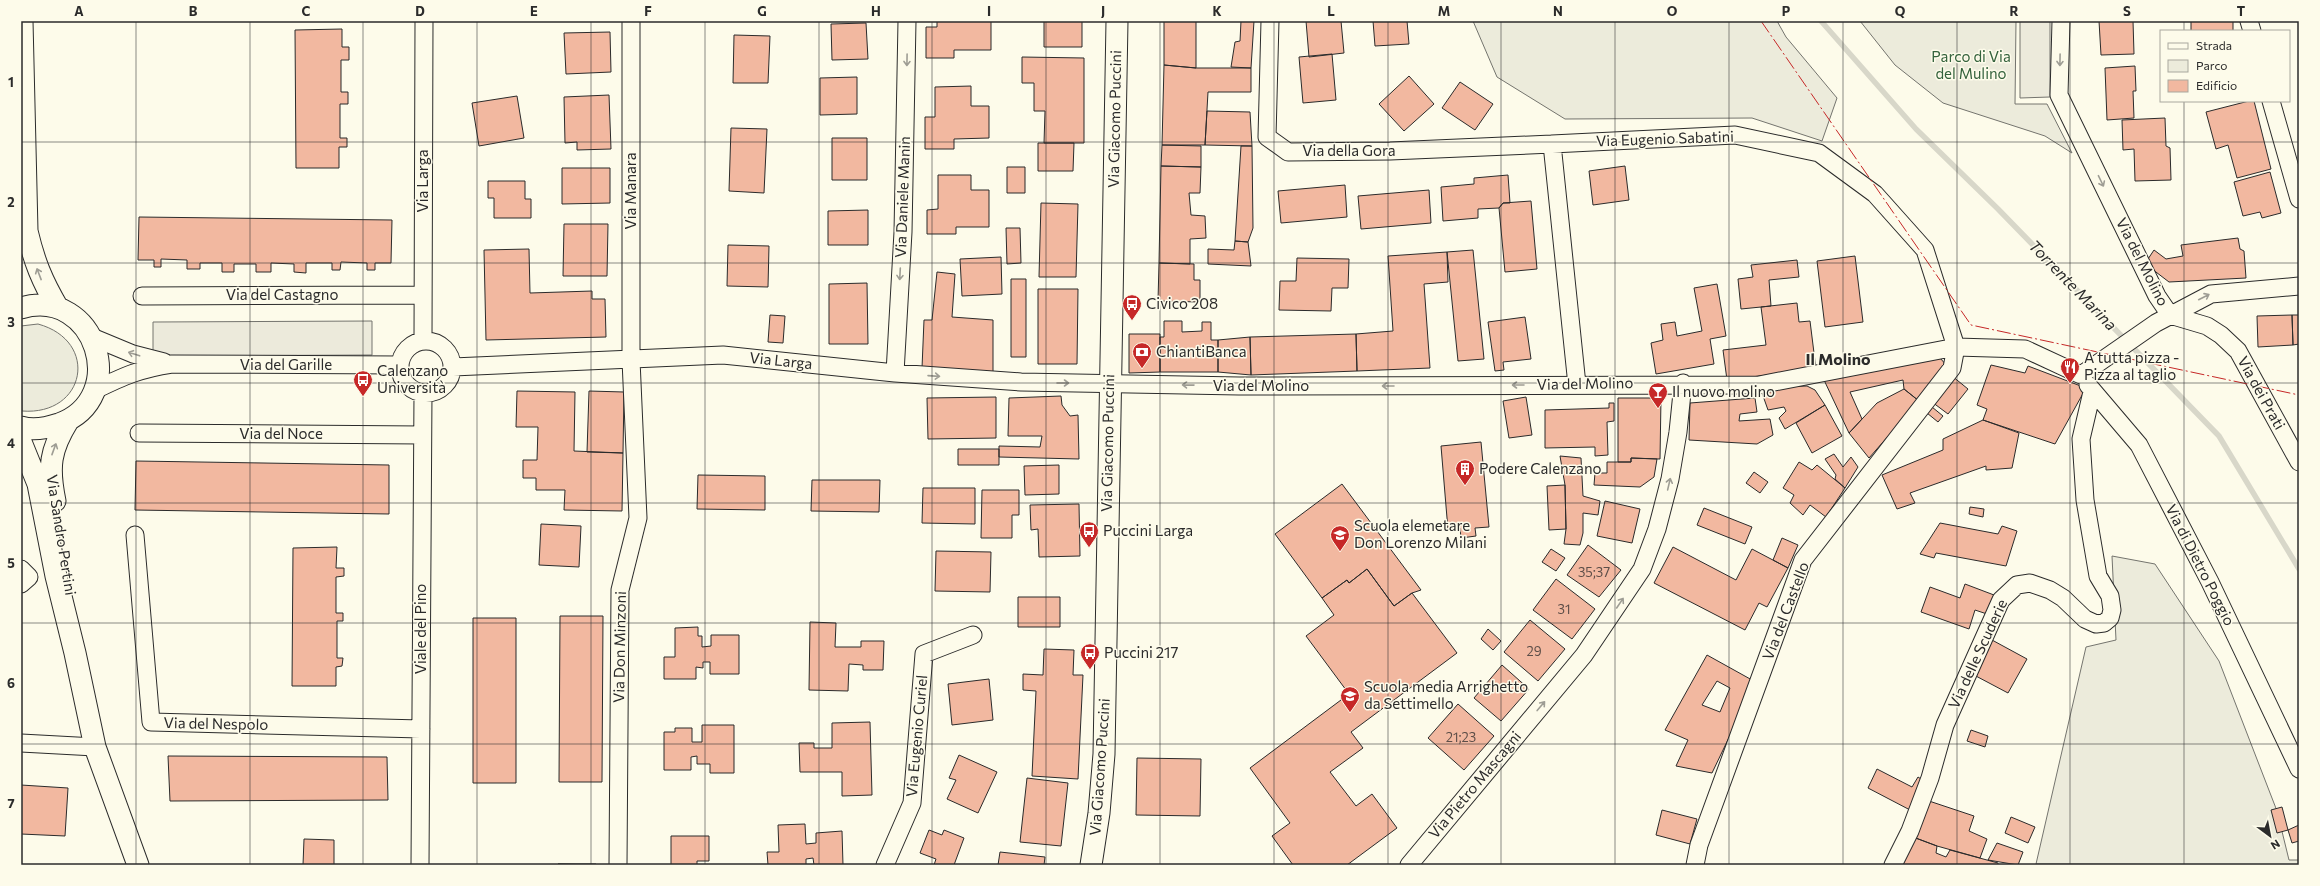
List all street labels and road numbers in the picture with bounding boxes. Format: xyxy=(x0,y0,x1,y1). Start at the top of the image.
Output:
street label: Via Giacomo Puccini xyxy=(1104,50,1124,188)
street label: Via Eugenio Sabatini xyxy=(1596,127,1734,149)
street label: Via Daniele Manin xyxy=(891,136,913,258)
street label: Via della Gora xyxy=(1302,141,1396,159)
street label: Via Larga xyxy=(413,149,431,213)
street label: Via Manara xyxy=(621,152,639,230)
street label: Via del Molino xyxy=(2113,214,2173,309)
street label: Via del Castagno xyxy=(226,285,338,303)
street label: Via Larga xyxy=(749,348,813,372)
street label: Via dei Prati xyxy=(2234,353,2289,432)
street label: Via del Garille xyxy=(240,355,332,373)
street label: Via del Molino xyxy=(1537,373,1633,393)
street label: Via Giacomo Puccini xyxy=(1097,374,1117,512)
street label: Via del Molino xyxy=(1213,376,1309,394)
street label: Via del Noce xyxy=(239,424,323,442)
street label: Via Sandro Pertini xyxy=(44,473,80,596)
street label: Via di Dietro Poggio xyxy=(2162,501,2239,628)
street label: Via del Castello xyxy=(1758,559,1812,662)
street label: Viale del Pino xyxy=(411,584,429,674)
street label: Via Don Minzoni xyxy=(609,591,629,703)
street label: Via delle Scuderie xyxy=(1944,596,2010,711)
street label: Via Eugenio Curiel xyxy=(902,674,930,798)
street label: Via Giacomo Puccini xyxy=(1085,698,1113,836)
street label: Via del Nespolo xyxy=(163,713,269,733)
street label: Via Pietro Mascagni xyxy=(1424,727,1524,842)

